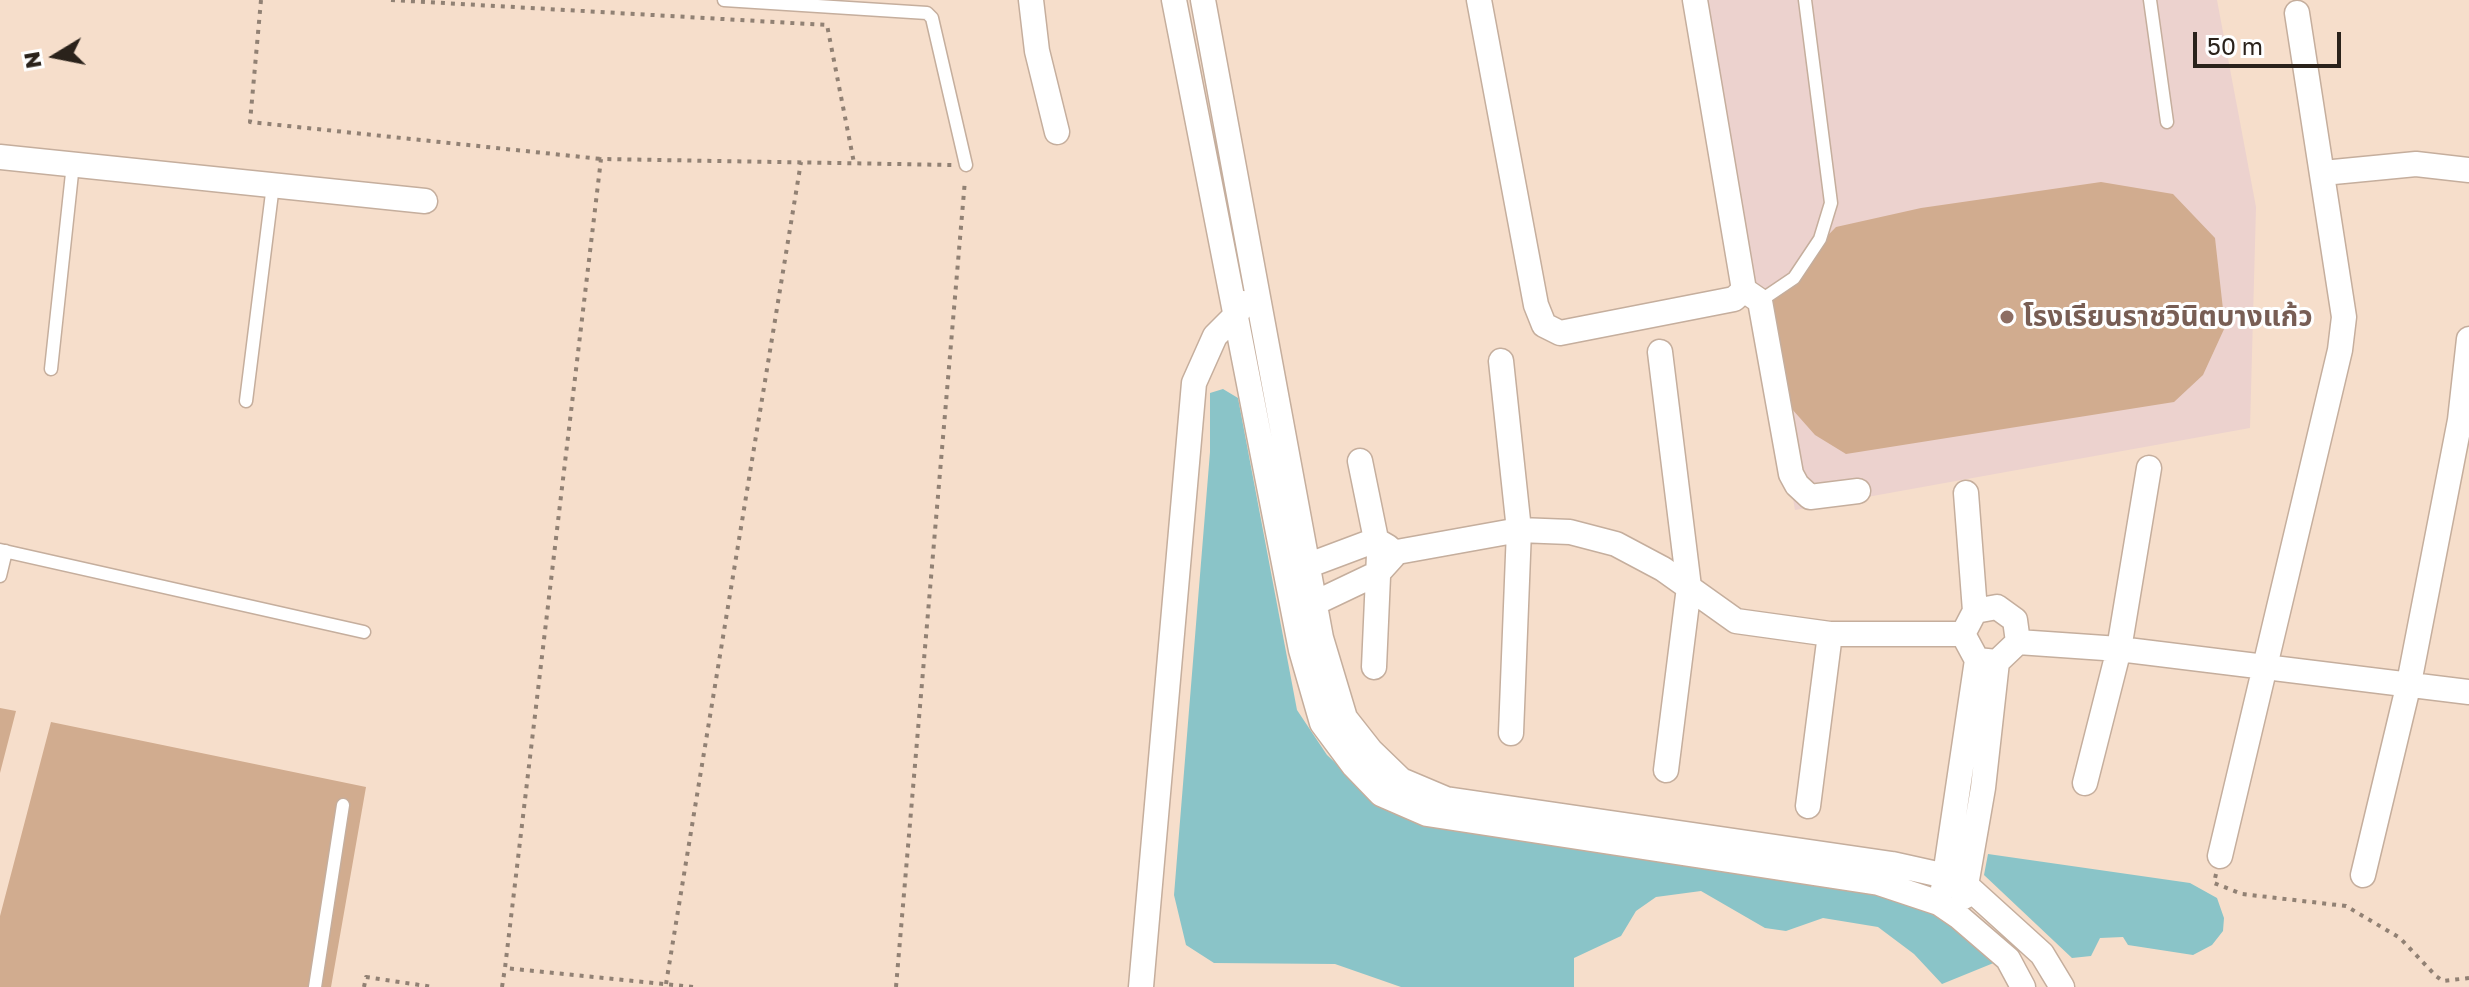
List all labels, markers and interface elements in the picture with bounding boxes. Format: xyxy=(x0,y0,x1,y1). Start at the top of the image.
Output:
north arrow xyxy=(16,16,96,96)
scale bar xyxy=(2197,16,2345,66)
text: 50 m xyxy=(2207,31,2263,60)
text: N xyxy=(17,50,47,71)
place label: โรงเรียนราชวินิตบางแก้ว xyxy=(2023,300,2313,334)
marker: โรงเรียนราชวินิตบางแก้ว xyxy=(1998,308,2016,326)

